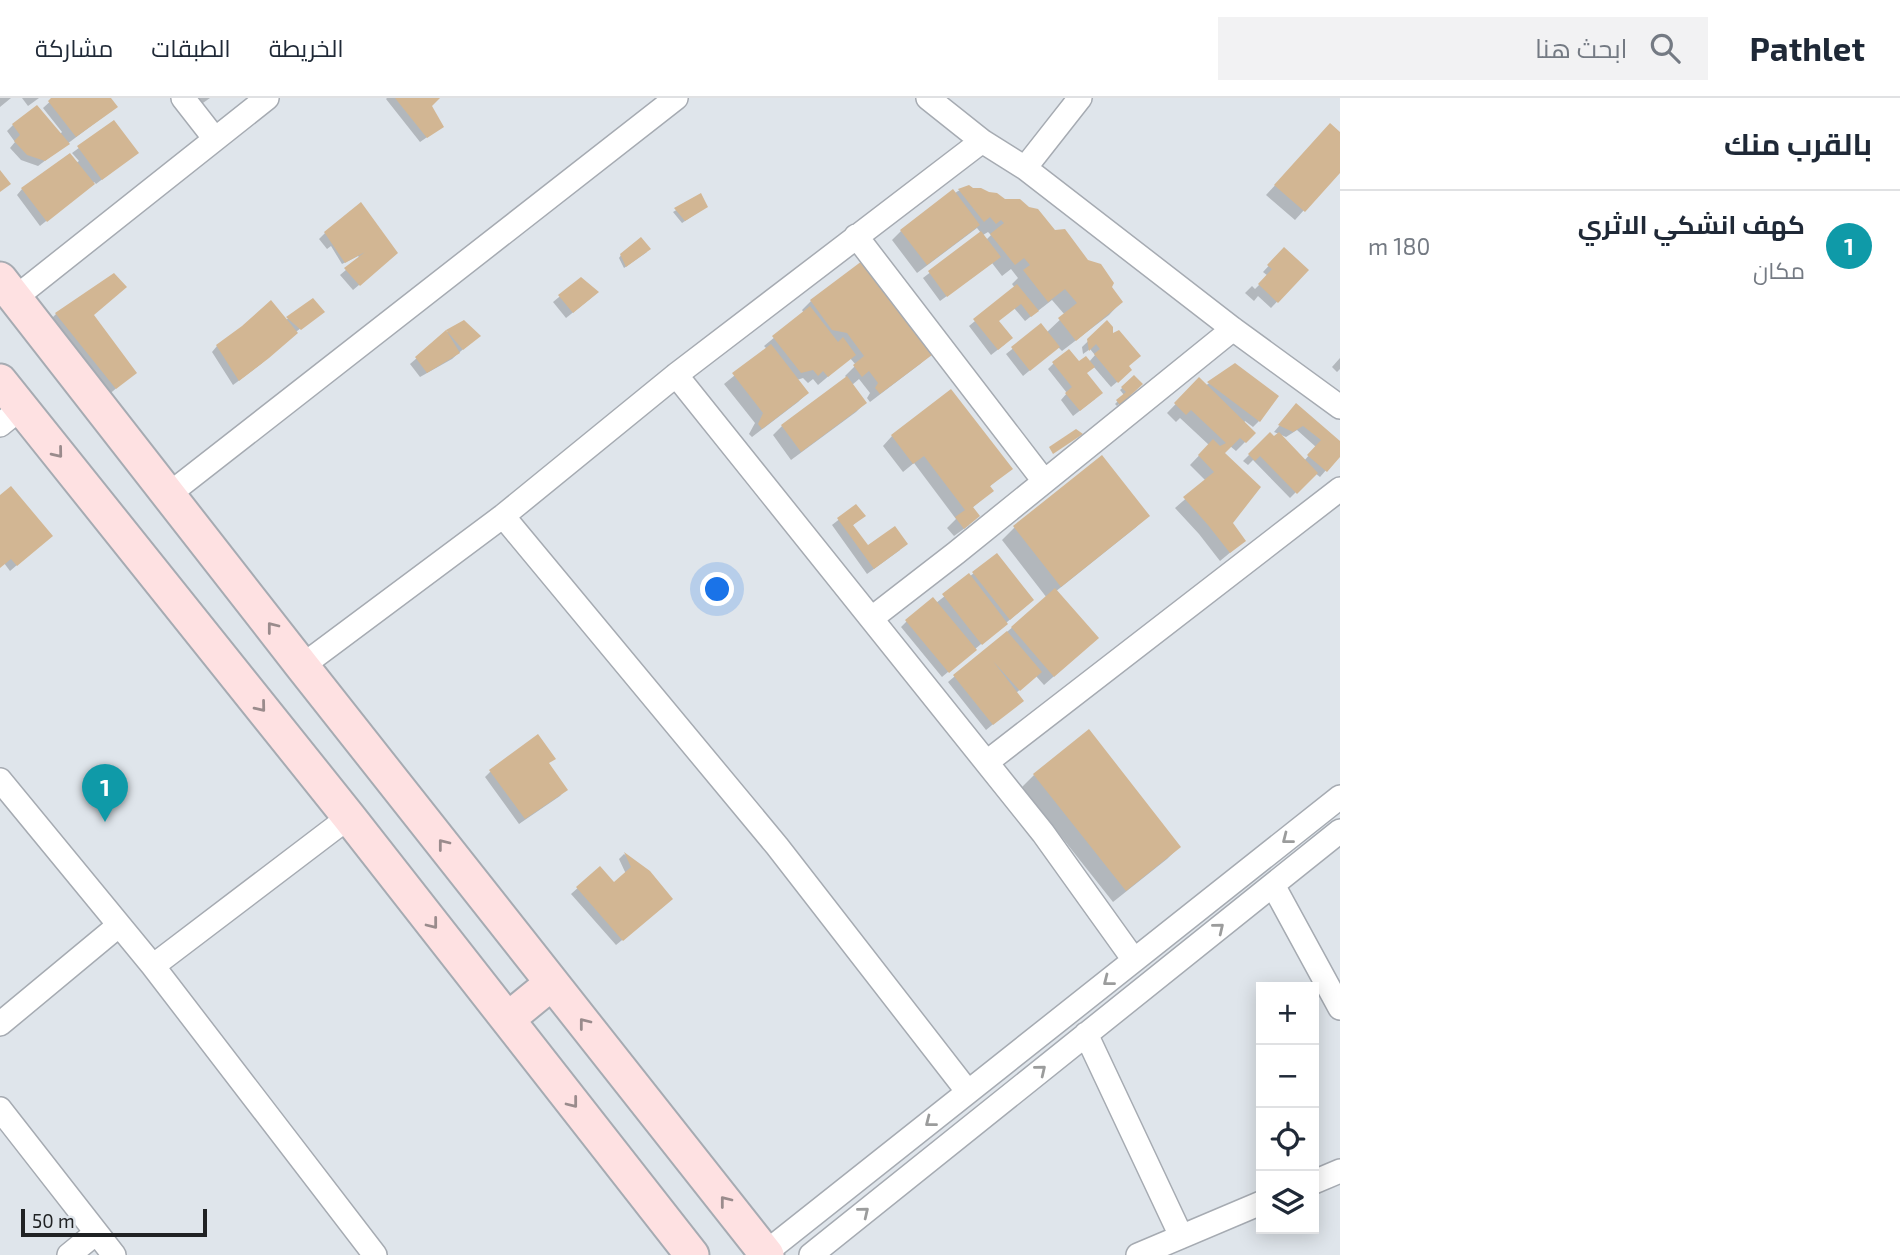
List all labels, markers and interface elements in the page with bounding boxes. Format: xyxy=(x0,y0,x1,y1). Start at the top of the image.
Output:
search box xyxy=(1218,17,1708,80)
text: Pathlet xyxy=(1750,28,1865,68)
icon: search xyxy=(1646,29,1684,67)
text: ابحث هنا xyxy=(1535,32,1628,63)
text: مشاركة xyxy=(35,33,113,62)
text: الطبقات xyxy=(151,33,231,62)
text: الخريطة xyxy=(269,33,344,62)
text: بالقرب منك xyxy=(1724,125,1872,161)
text: كهف انشكي الاثري xyxy=(1578,208,1805,239)
text: 180 m xyxy=(1368,232,1430,260)
text: 1 xyxy=(1844,232,1854,260)
text: مكان xyxy=(1753,256,1805,284)
one-way arrow xyxy=(49,446,62,458)
your location xyxy=(700,572,734,606)
one-way arrow xyxy=(267,622,280,635)
one-way arrow xyxy=(253,700,266,712)
pin: 1 xyxy=(82,764,128,822)
one-way arrow xyxy=(1282,831,1294,844)
one-way arrow xyxy=(439,840,451,853)
one-way arrow xyxy=(424,916,437,929)
one-way arrow xyxy=(1211,923,1223,936)
one-way arrow xyxy=(1104,972,1116,985)
map controls xyxy=(1256,982,1319,1234)
button: + xyxy=(1256,982,1319,1045)
one-way arrow xyxy=(580,1018,592,1031)
button: − xyxy=(1256,1045,1319,1108)
one-way arrow xyxy=(1034,1065,1046,1078)
one-way arrow xyxy=(565,1095,578,1108)
button: locate xyxy=(1256,1108,1319,1171)
one-way arrow xyxy=(925,1113,938,1126)
button: layers xyxy=(1256,1171,1319,1234)
one-way arrow xyxy=(721,1197,733,1210)
scale bar xyxy=(21,1206,206,1238)
one-way arrow xyxy=(856,1208,868,1221)
text: 50 m xyxy=(32,1209,75,1232)

